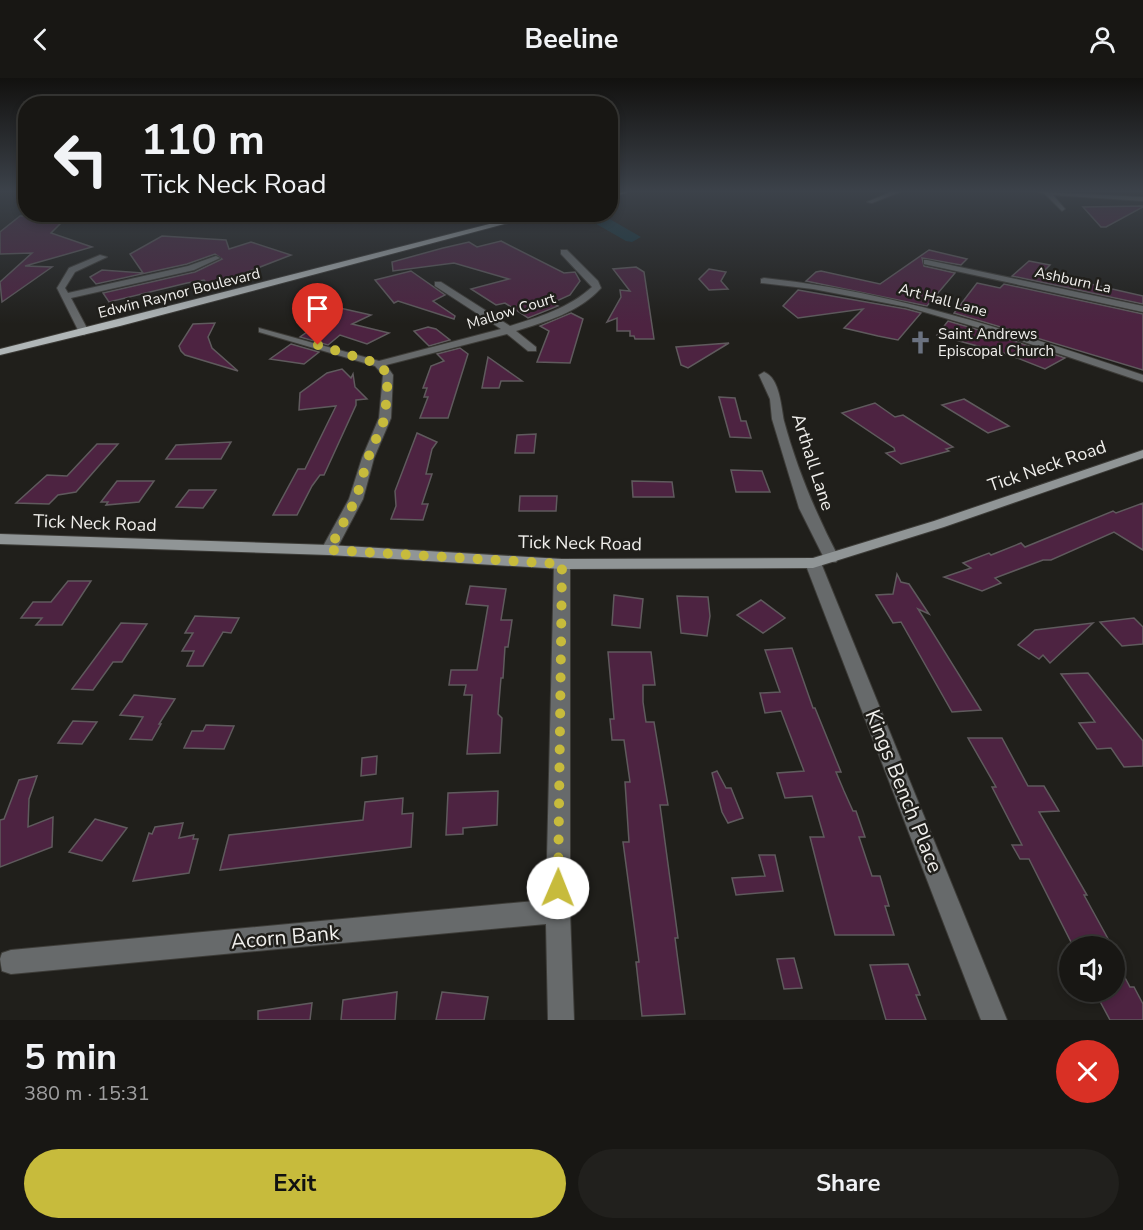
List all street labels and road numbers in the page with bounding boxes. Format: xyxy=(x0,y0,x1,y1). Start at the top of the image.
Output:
street label: Ashburn La xyxy=(1033,262,1113,298)
street label: Edwin Raynor Boulevard xyxy=(96,263,262,323)
street label: Art Hall Lane xyxy=(897,279,989,321)
street label: Mallow Court xyxy=(464,288,558,334)
street label: Arthall Lane xyxy=(786,410,840,514)
street label: Tick Neck Road xyxy=(985,435,1109,497)
street label: Tick Neck Road xyxy=(33,509,157,537)
street label: Tick Neck Road xyxy=(518,530,642,556)
street label: Kings Bench Place xyxy=(859,705,949,877)
street label: Acorn Bank xyxy=(229,918,341,956)

